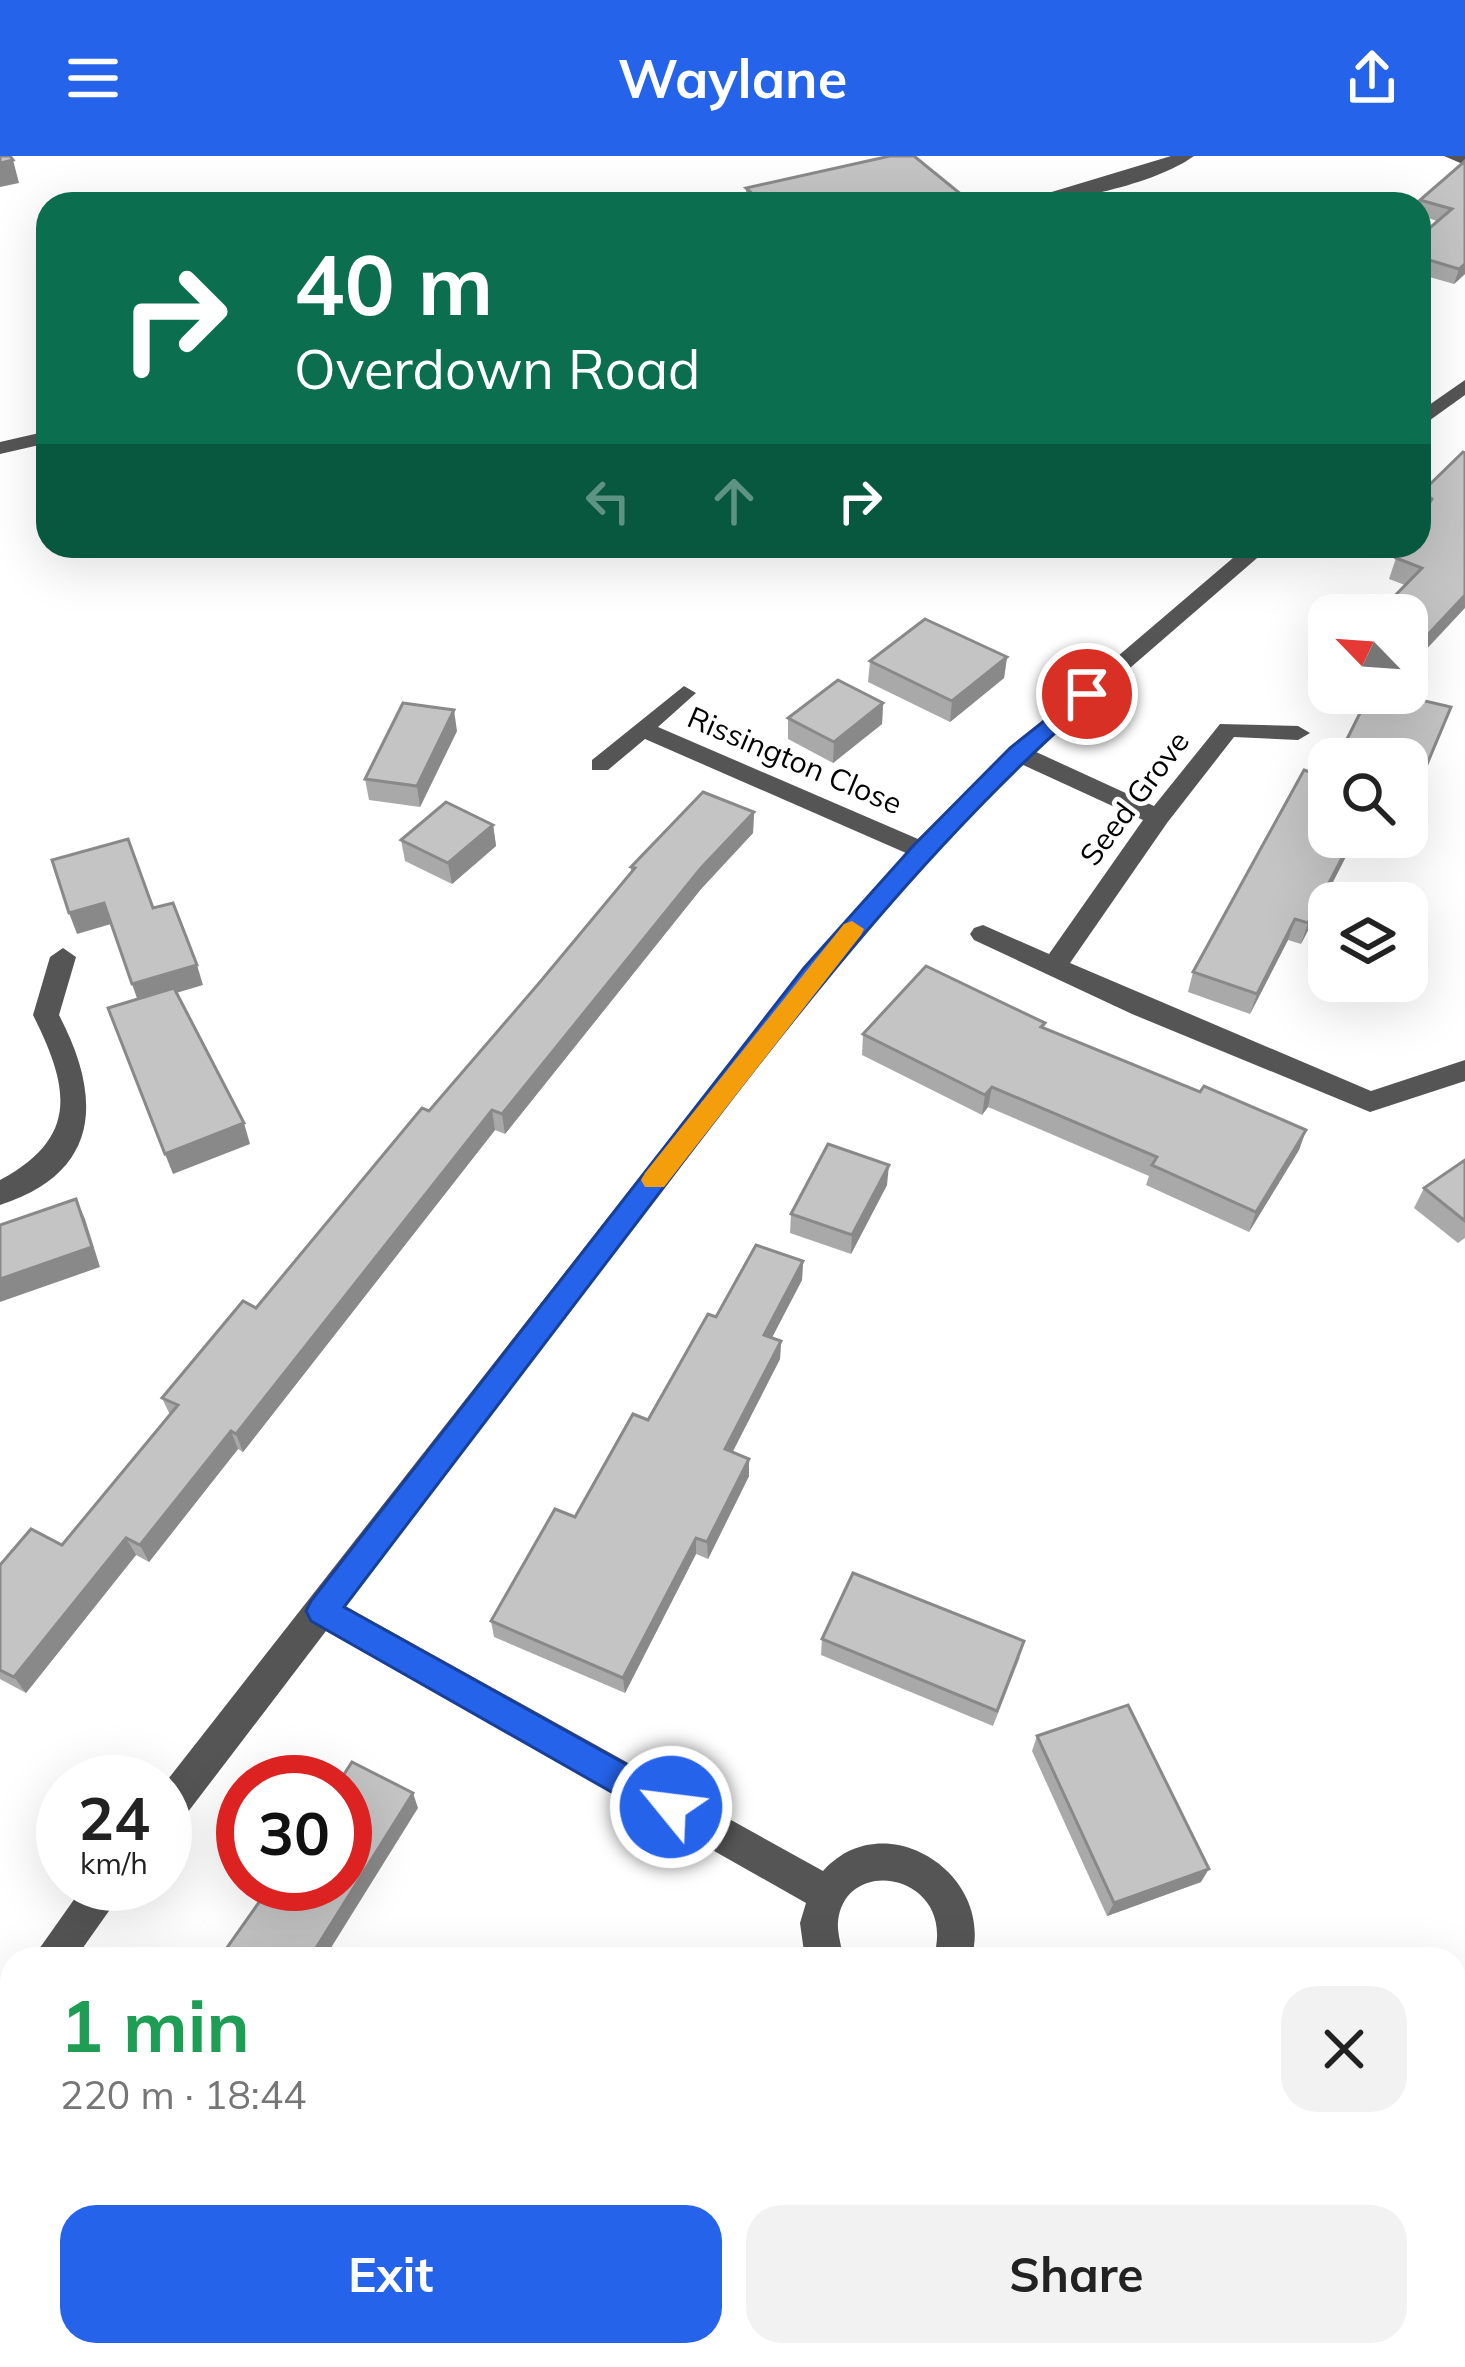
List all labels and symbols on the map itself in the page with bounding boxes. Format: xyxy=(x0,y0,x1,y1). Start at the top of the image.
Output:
north arrow xyxy=(1308,594,1428,714)
pin xyxy=(1036,643,1138,745)
street label: Rissington Close xyxy=(682,698,908,822)
street label: Seed Grove xyxy=(1071,723,1197,873)
position arrow xyxy=(608,1744,734,1870)
speed limit sign: 30 xyxy=(216,1755,372,1911)

